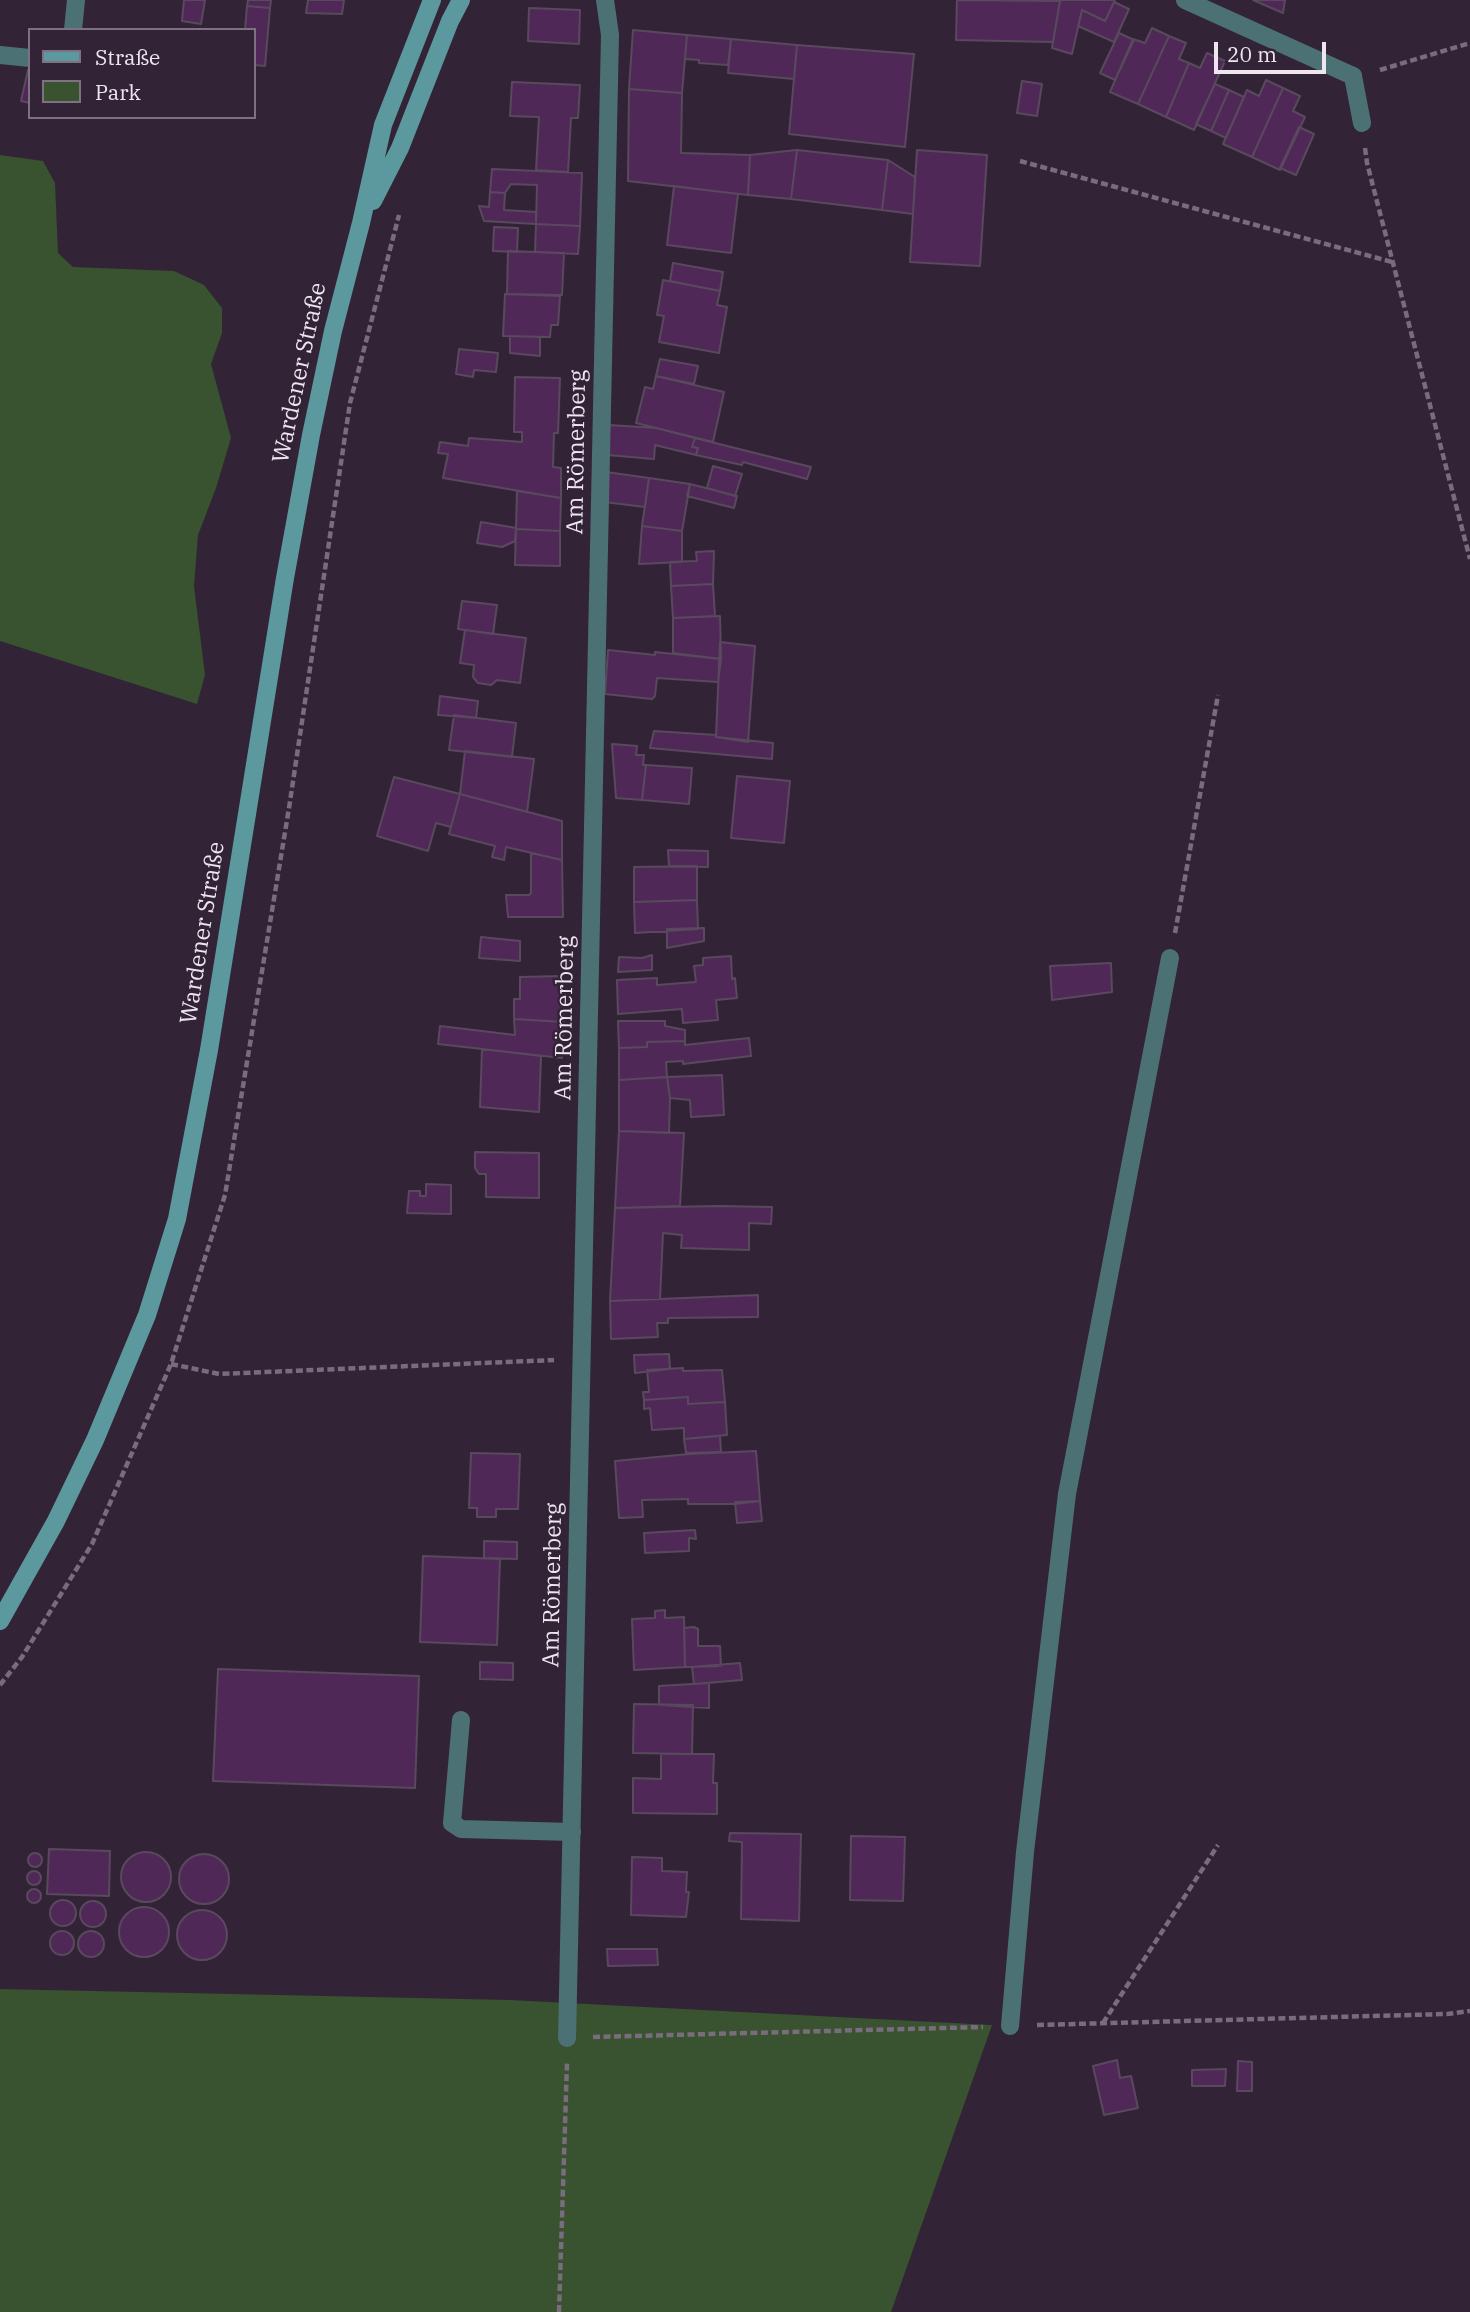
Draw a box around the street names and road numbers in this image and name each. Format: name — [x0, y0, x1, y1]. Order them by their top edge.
street label: Wardener Straße — [267, 280, 333, 466]
street label: Am Römerberg — [562, 369, 592, 535]
street label: Wardener Straße — [175, 840, 231, 1026]
street label: Am Römerberg — [550, 935, 580, 1101]
street label: Am Römerberg — [538, 1502, 568, 1668]

